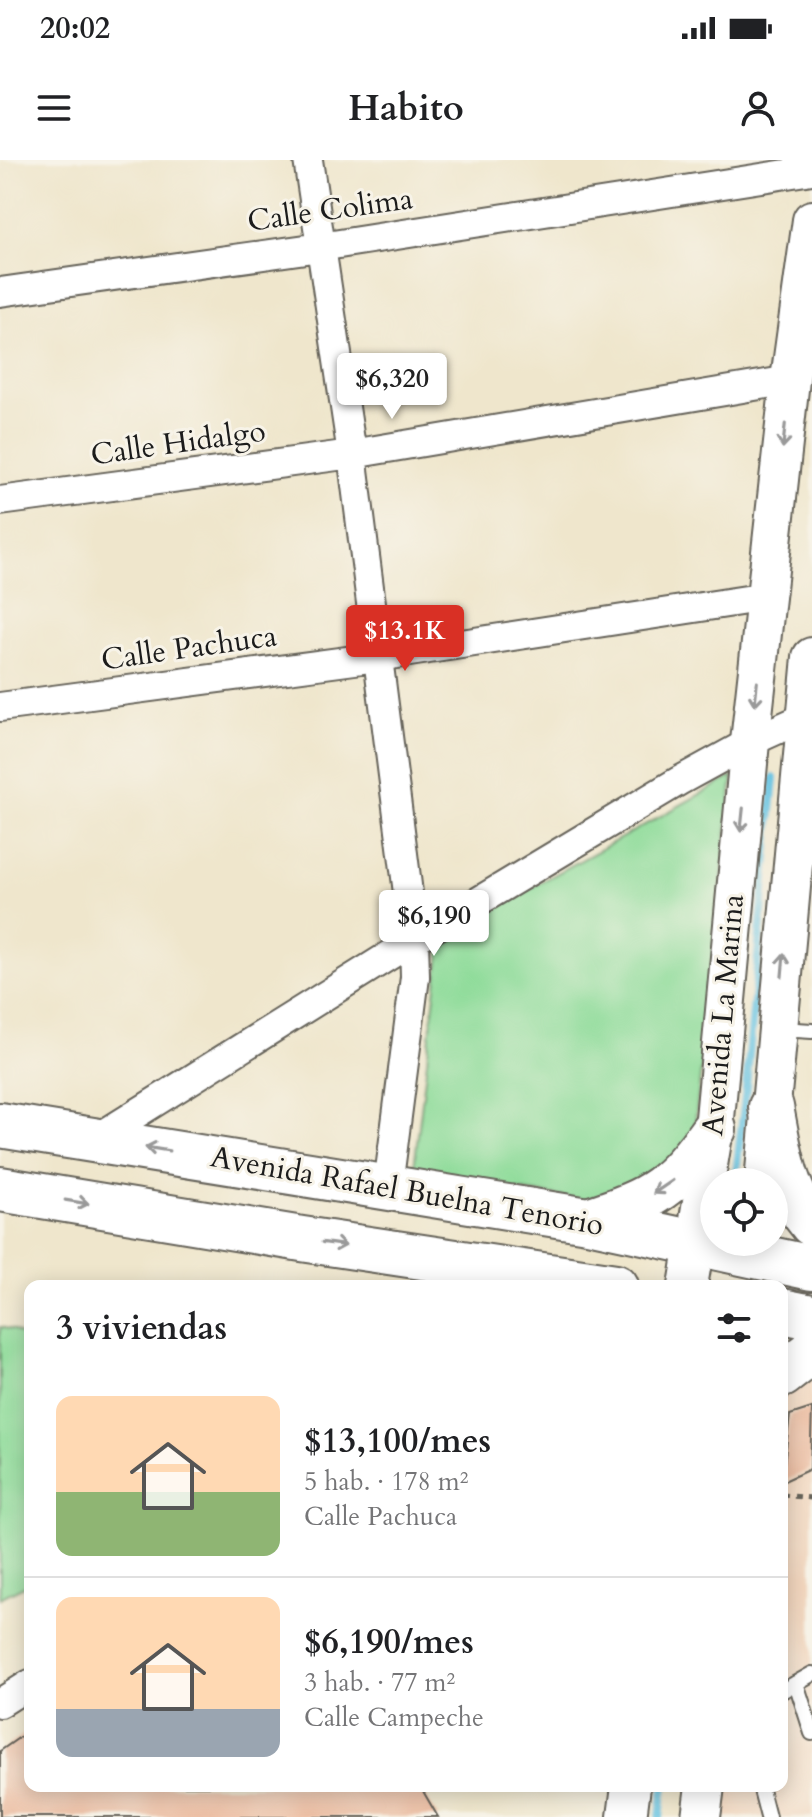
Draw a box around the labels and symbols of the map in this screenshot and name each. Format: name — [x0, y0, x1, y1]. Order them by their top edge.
street label: Calle Colima — [245, 178, 415, 242]
pin: $6,320 — [327, 353, 457, 421]
street label: Calle Hidalgo — [88, 410, 268, 476]
one-way arrow — [776, 422, 791, 449]
pin: $13.1K — [340, 605, 470, 673]
street label: Calle Pachuca — [99, 615, 279, 681]
one-way arrow — [748, 680, 763, 707]
one-way arrow — [735, 806, 750, 833]
pin: $6,190 — [369, 890, 499, 958]
street label: Avenida La Marina — [692, 892, 754, 1138]
one-way arrow — [776, 952, 791, 979]
street label: Avenida Rafael Buelna Tenorio — [207, 1136, 607, 1246]
one-way arrow — [145, 1141, 170, 1156]
one-way arrow — [652, 1179, 674, 1195]
one-way arrow — [64, 1196, 89, 1211]
one-way arrow — [320, 1237, 346, 1252]

